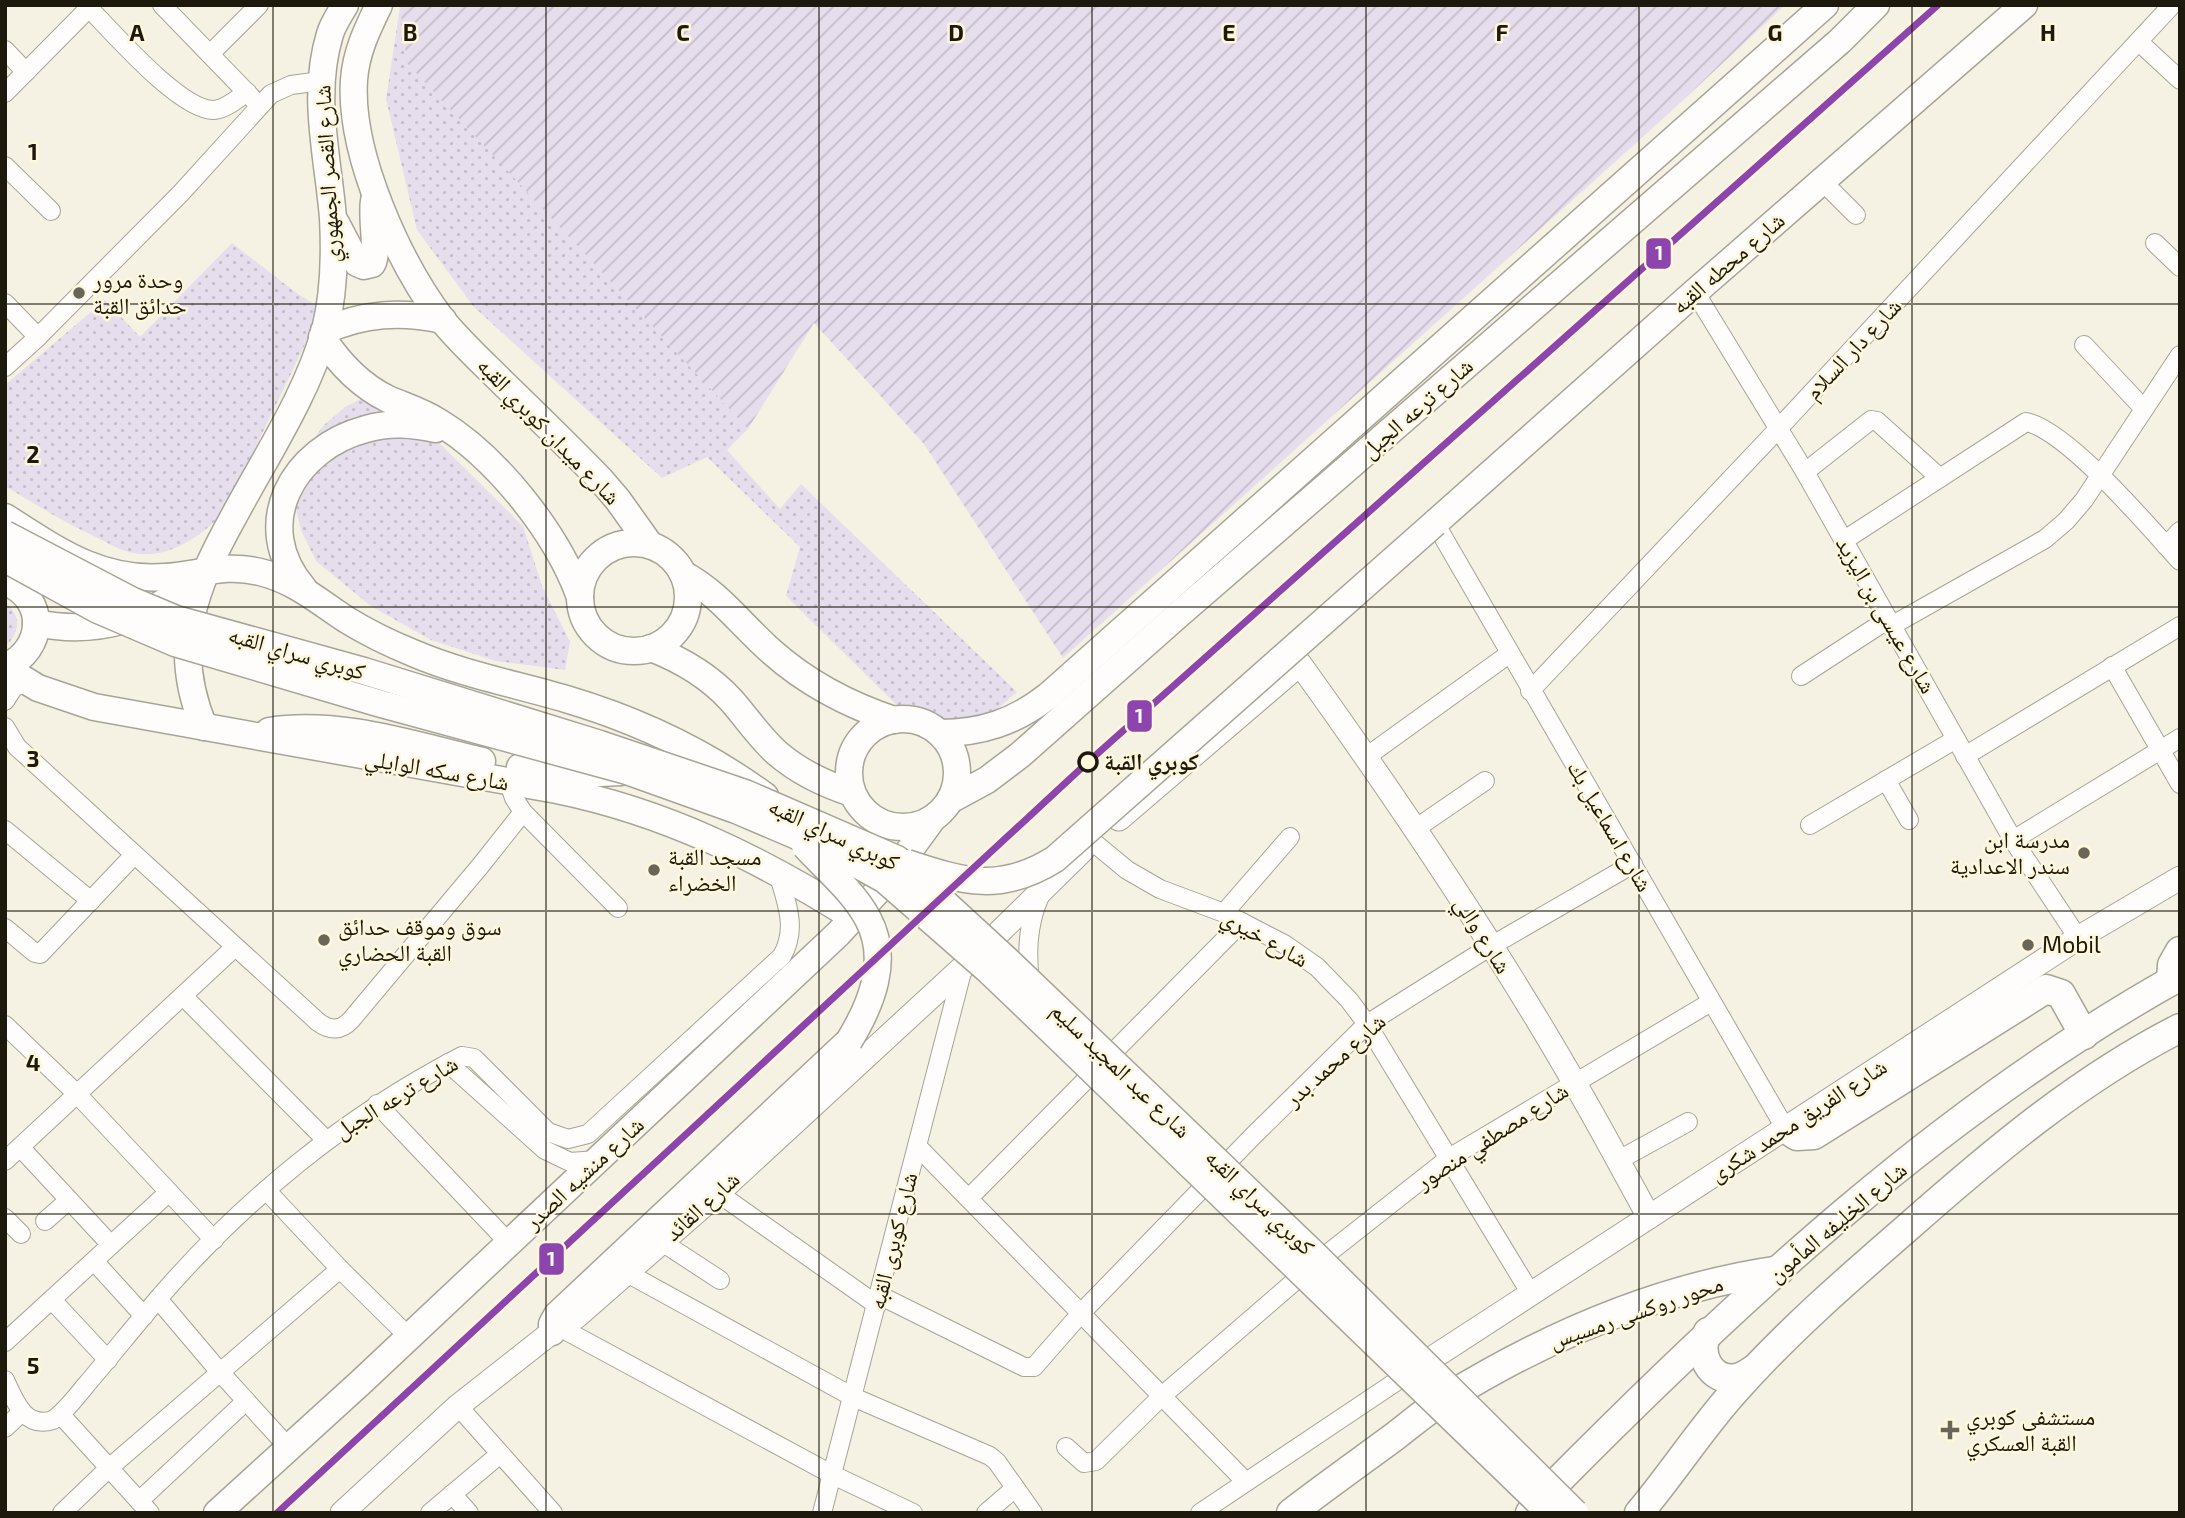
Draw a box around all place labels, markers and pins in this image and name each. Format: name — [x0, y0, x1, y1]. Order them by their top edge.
place label: وحدة مرور حدائق القبة — [92, 265, 187, 320]
marker: وحدة مرور حدائق القبة — [71, 285, 87, 301]
place label: كوبري القبة — [1104, 747, 1199, 781]
marker: كوبري القبة — [1078, 752, 1098, 772]
place label: مدرسة ابن سندر الاعدادية — [1950, 825, 2070, 879]
place label: مسجد القبة الخضراء — [668, 842, 761, 896]
marker: مدرسة ابن سندر الاعدادية — [2076, 845, 2092, 861]
marker: مسجد القبة الخضراء — [646, 862, 662, 878]
place label: سوق وموقف حدائق القبة الحضاري — [338, 912, 502, 972]
place label: Mobil — [2042, 930, 2101, 958]
marker: سوق وموقف حدائق القبة الحضاري — [316, 932, 332, 948]
marker: Mobil — [2020, 937, 2036, 953]
place label: مستشفى كوبري القبة العسكري — [1966, 1402, 2095, 1462]
marker: مستشفى كوبري القبة العسكري — [1940, 1420, 1960, 1440]

